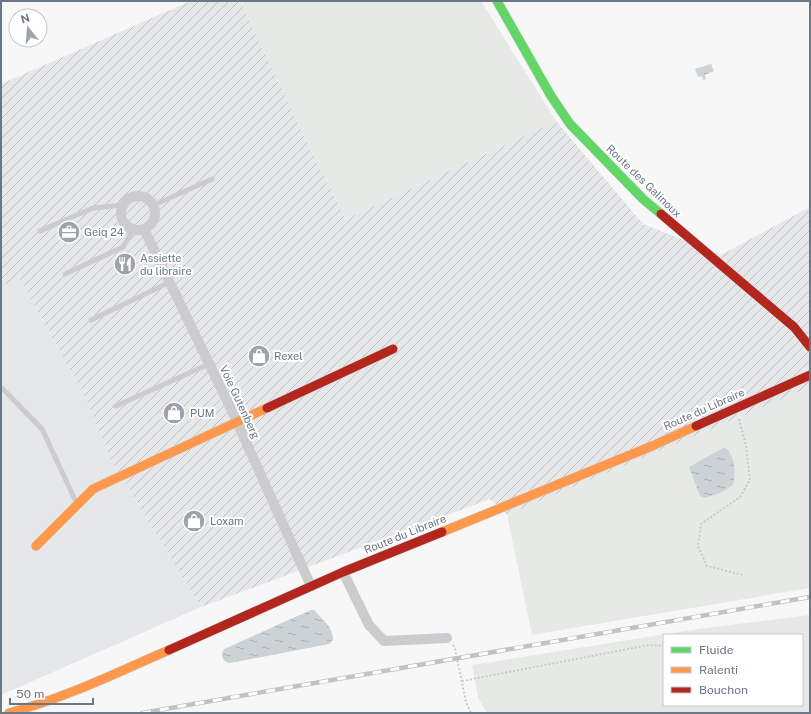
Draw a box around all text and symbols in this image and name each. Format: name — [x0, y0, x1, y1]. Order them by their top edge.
north arrow — [8, 8, 48, 48]
text: N — [19, 11, 31, 25]
street label: Route des Galinoux — [604, 142, 684, 220]
office icon: Geiq 24 — [56, 219, 82, 245]
place label: Geiq 24 — [84, 226, 124, 238]
restaurant icon: Assiette du libraire — [112, 251, 138, 277]
place label: Assiette du libraire — [140, 252, 192, 277]
shop icon: Rexel — [246, 343, 272, 369]
place label: Rexel — [274, 350, 303, 362]
street label: Voie Gutenberg — [218, 363, 262, 441]
street label: Route du Libraire — [662, 386, 746, 432]
shop icon: PUM — [161, 400, 187, 426]
place label: PUM — [190, 407, 214, 419]
shop icon: Loxam — [181, 508, 207, 534]
street label: Route du Libraire — [362, 512, 448, 556]
place label: Loxam — [210, 515, 244, 527]
legend — [663, 634, 803, 706]
text: Fluide — [699, 643, 734, 657]
text: Ralenti — [699, 663, 738, 677]
scale bar — [10, 680, 93, 706]
text: Bouchon — [699, 683, 748, 697]
text: 50 m — [16, 687, 44, 701]

